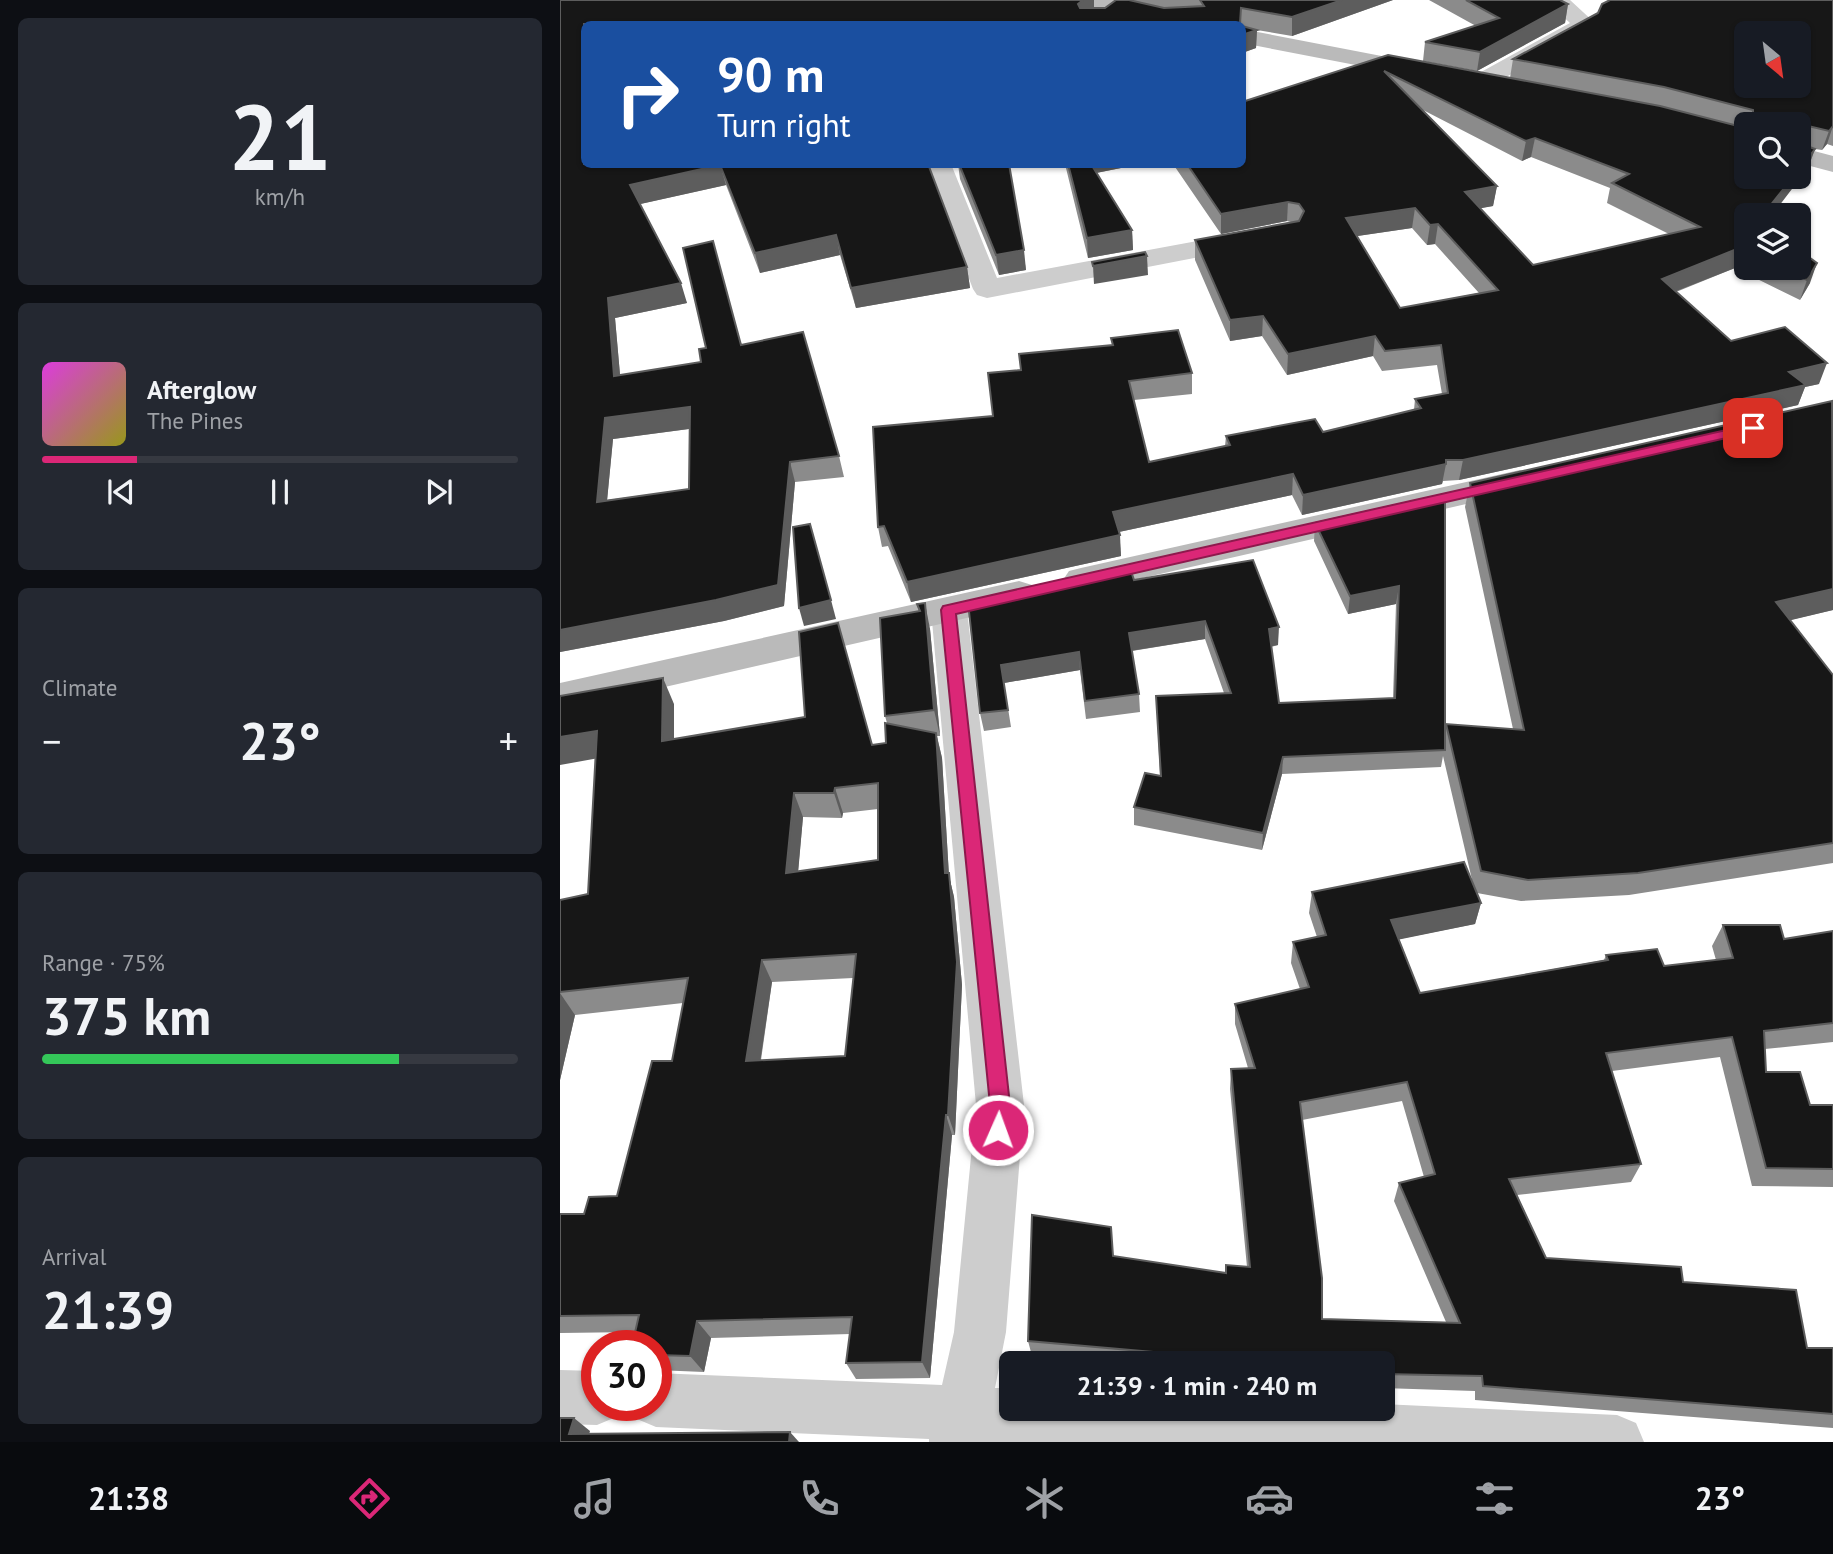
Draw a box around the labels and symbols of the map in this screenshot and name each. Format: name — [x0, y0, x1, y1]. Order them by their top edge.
north arrow — [1734, 21, 1811, 98]
pin — [1723, 398, 1783, 458]
position arrow — [961, 1093, 1035, 1167]
speed limit sign: 30 — [581, 1330, 672, 1421]

